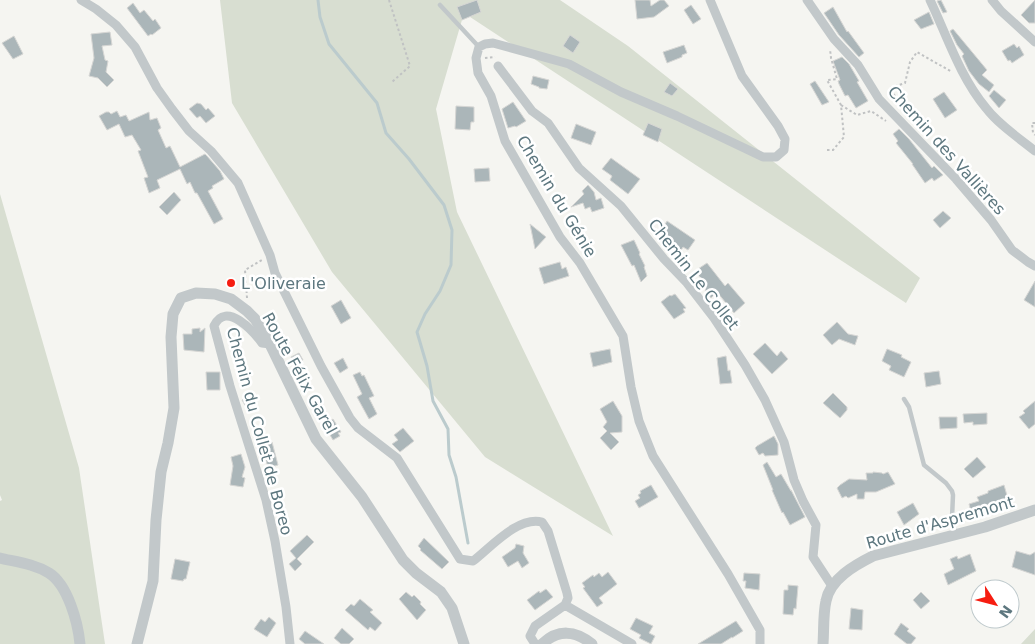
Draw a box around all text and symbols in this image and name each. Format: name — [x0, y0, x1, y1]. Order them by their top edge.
street label: Chemin des Vallières — [884, 82, 1010, 219]
street label: Chemin du Génie — [513, 132, 600, 260]
street label: Chemin Le Collet — [644, 215, 743, 334]
place label: L'Oliveraie — [241, 274, 326, 293]
marker: L'Oliveraie — [225, 277, 237, 289]
street label: Route Félix Garel — [258, 309, 341, 437]
street label: Chemin du Collet de Boreo — [223, 325, 296, 537]
street label: Route d'Aspremont — [864, 492, 1016, 553]
north arrow — [970, 579, 1020, 629]
text: N — [996, 602, 1015, 621]

